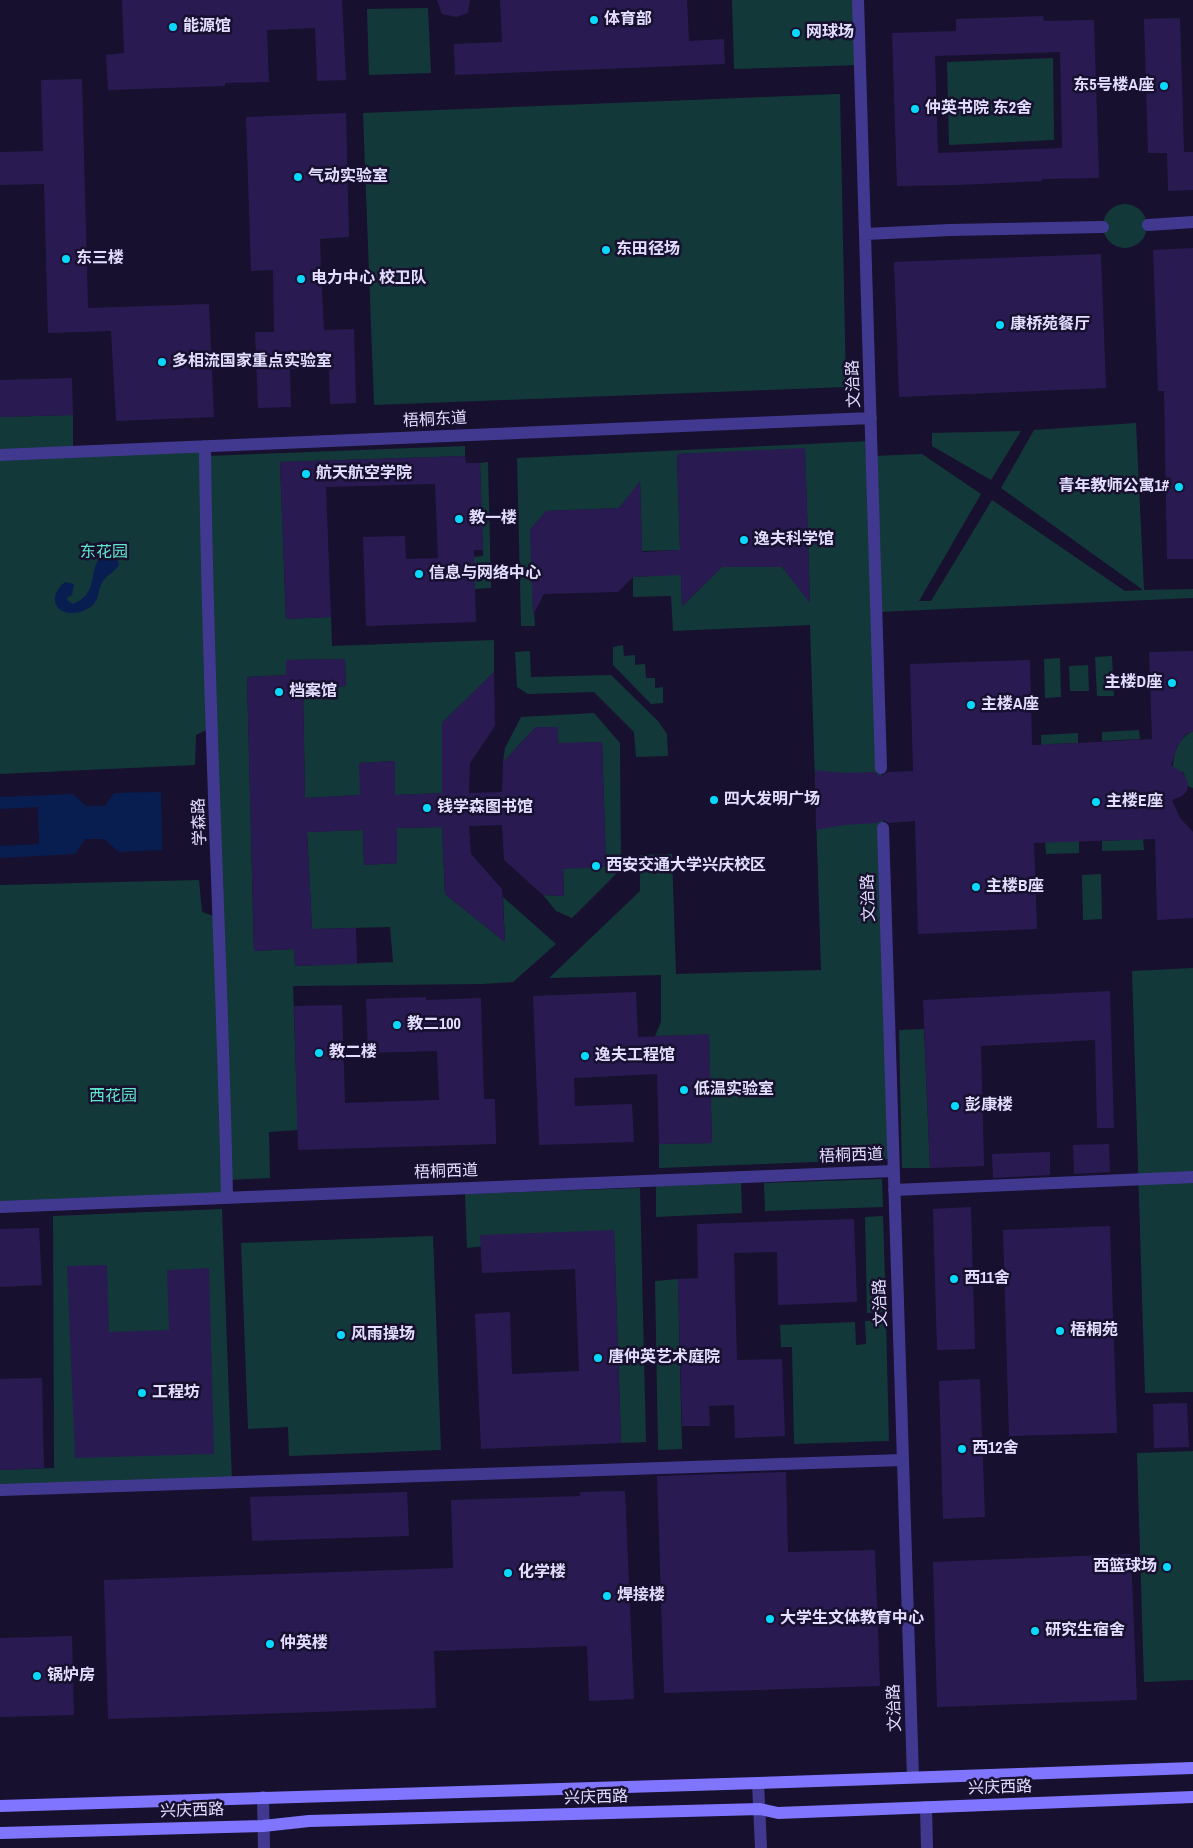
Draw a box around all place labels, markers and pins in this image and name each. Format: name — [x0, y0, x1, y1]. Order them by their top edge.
place label: 体育部 — [604, 10, 652, 30]
marker: 体育部 — [588, 14, 600, 26]
place label: 能源馆 — [183, 17, 231, 37]
marker: 能源馆 — [167, 21, 179, 33]
place label: 网球场 — [806, 23, 854, 43]
marker: 网球场 — [790, 27, 802, 39]
place label: 东5号楼A座 — [1073, 76, 1154, 96]
marker: 东5号楼A座 — [1158, 80, 1170, 92]
place label: 仲英书院 东2舍 — [925, 99, 1032, 119]
marker: 仲英书院 东2舍 — [909, 103, 921, 115]
place label: 气动实验室 — [308, 167, 388, 187]
marker: 气动实验室 — [292, 171, 304, 183]
place label: 东田径场 — [616, 240, 680, 260]
marker: 东田径场 — [600, 244, 612, 256]
place label: 东三楼 — [76, 249, 124, 269]
marker: 东三楼 — [60, 253, 72, 265]
place label: 电力中心 校卫队 — [311, 269, 427, 289]
marker: 电力中心 校卫队 — [295, 273, 307, 285]
place label: 康桥苑餐厅 — [1010, 315, 1090, 335]
marker: 康桥苑餐厅 — [994, 319, 1006, 331]
place label: 多相流国家重点实验室 — [172, 352, 332, 372]
marker: 多相流国家重点实验室 — [156, 356, 168, 368]
place label: 航天航空学院 — [316, 464, 412, 484]
marker: 航天航空学院 — [300, 468, 312, 480]
place label: 青年教师公寓1# — [1058, 477, 1169, 497]
marker: 青年教师公寓1# — [1173, 481, 1185, 493]
place label: 教一楼 — [469, 509, 517, 529]
marker: 教一楼 — [453, 513, 465, 525]
place label: 逸夫科学馆 — [754, 530, 834, 550]
marker: 逸夫科学馆 — [738, 534, 750, 546]
place label: 信息与网络中心 — [429, 564, 541, 584]
marker: 信息与网络中心 — [413, 568, 425, 580]
place label: 主楼D座 — [1105, 673, 1162, 693]
marker: 主楼D座 — [1166, 677, 1178, 689]
place label: 档案馆 — [289, 682, 337, 702]
marker: 档案馆 — [273, 686, 285, 698]
place label: 主楼A座 — [981, 695, 1038, 715]
marker: 主楼A座 — [965, 699, 977, 711]
place label: 四大发明广场 — [724, 790, 820, 810]
place label: 主楼E座 — [1106, 792, 1163, 812]
marker: 四大发明广场 — [708, 794, 720, 806]
marker: 主楼E座 — [1090, 796, 1102, 808]
place label: 钱学森图书馆 — [437, 798, 533, 818]
marker: 钱学森图书馆 — [421, 802, 433, 814]
place label: 西安交通大学兴庆校区 — [606, 856, 766, 876]
marker: 西安交通大学兴庆校区 — [590, 860, 602, 872]
place label: 主楼B座 — [986, 877, 1043, 897]
marker: 主楼B座 — [970, 881, 982, 893]
place label: 教二100 — [407, 1015, 461, 1035]
marker: 教二100 — [391, 1019, 403, 1031]
place label: 教二楼 — [329, 1043, 377, 1063]
place label: 逸夫工程馆 — [595, 1046, 675, 1066]
marker: 教二楼 — [313, 1047, 325, 1059]
marker: 逸夫工程馆 — [579, 1050, 591, 1062]
place label: 低温实验室 — [694, 1080, 774, 1100]
marker: 低温实验室 — [678, 1084, 690, 1096]
place label: 彭康楼 — [965, 1096, 1013, 1116]
marker: 彭康楼 — [949, 1100, 961, 1112]
place label: 西11舍 — [964, 1269, 1010, 1289]
marker: 西11舍 — [948, 1273, 960, 1285]
place label: 梧桐苑 — [1070, 1321, 1118, 1341]
place label: 风雨操场 — [351, 1325, 415, 1345]
marker: 梧桐苑 — [1054, 1325, 1066, 1337]
marker: 风雨操场 — [335, 1329, 347, 1341]
place label: 唐仲英艺术庭院 — [608, 1348, 720, 1368]
marker: 唐仲英艺术庭院 — [592, 1352, 604, 1364]
place label: 工程坊 — [152, 1383, 200, 1403]
marker: 工程坊 — [136, 1387, 148, 1399]
place label: 西12舍 — [972, 1439, 1019, 1459]
marker: 西12舍 — [956, 1443, 968, 1455]
place label: 西篮球场 — [1093, 1557, 1157, 1577]
marker: 西篮球场 — [1161, 1561, 1173, 1573]
place label: 化学楼 — [518, 1563, 566, 1583]
marker: 化学楼 — [502, 1567, 514, 1579]
place label: 焊接楼 — [617, 1586, 665, 1606]
marker: 焊接楼 — [601, 1590, 613, 1602]
place label: 大学生文体教育中心 — [780, 1609, 924, 1629]
marker: 大学生文体教育中心 — [764, 1613, 776, 1625]
place label: 研究生宿舍 — [1045, 1621, 1125, 1641]
marker: 研究生宿舍 — [1029, 1625, 1041, 1637]
place label: 仲英楼 — [280, 1634, 328, 1654]
marker: 仲英楼 — [264, 1638, 276, 1650]
place label: 锅炉房 — [47, 1666, 95, 1686]
marker: 锅炉房 — [31, 1670, 43, 1682]

